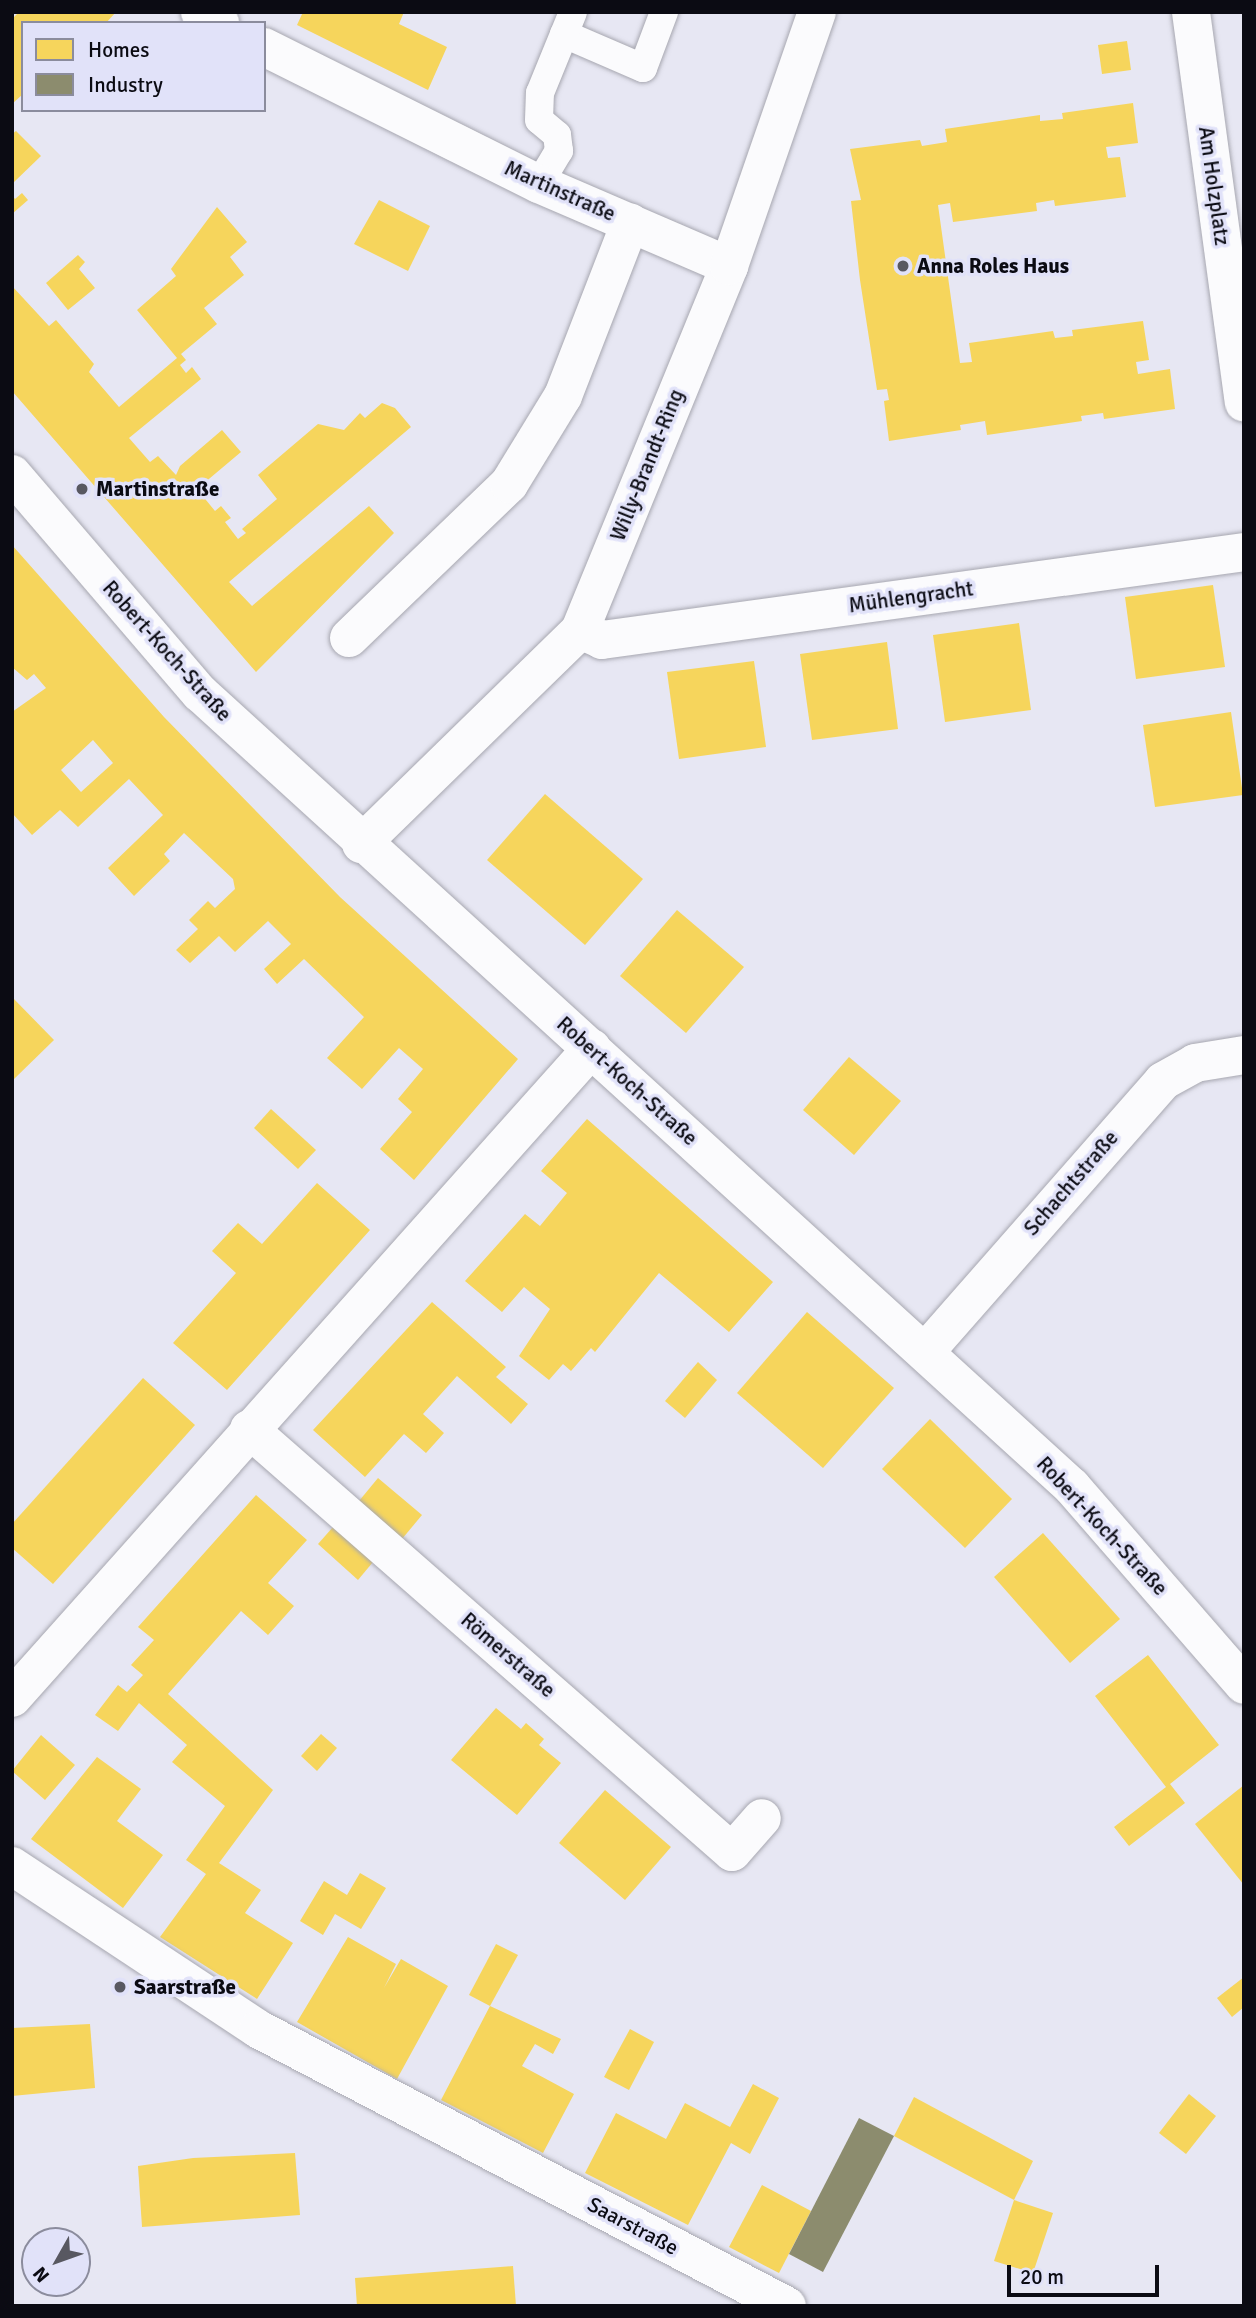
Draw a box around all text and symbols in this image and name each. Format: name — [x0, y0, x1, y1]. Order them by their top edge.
legend — [21, 21, 266, 112]
text: Homes — [88, 37, 150, 63]
text: Industry — [88, 72, 163, 98]
street label: Am Holzplatz — [1193, 125, 1235, 247]
street label: Martinstraße — [501, 155, 619, 227]
place label: Anna Roles Haus — [917, 253, 1069, 279]
marker: Anna Roles Haus — [895, 258, 911, 274]
street label: Willy-Brandt-Ring — [605, 385, 689, 545]
place label: Martinstraße — [96, 476, 219, 502]
marker: Martinstraße — [74, 481, 90, 497]
street label: Robert-Koch-Straße — [97, 576, 237, 726]
street label: Mühlengracht — [847, 576, 975, 618]
street label: Robert-Koch-Straße — [552, 1011, 702, 1151]
street label: Schachtstraße — [1019, 1125, 1123, 1241]
street label: Robert-Koch-Straße — [1031, 1451, 1173, 1601]
street label: Römerstraße — [456, 1607, 560, 1703]
place label: Saarstraße — [134, 1974, 236, 2000]
marker: Saarstraße — [112, 1979, 128, 1995]
street label: Saarstraße — [583, 2192, 683, 2260]
north arrow — [21, 2227, 91, 2297]
scale bar — [1011, 2252, 1163, 2296]
text: N — [28, 2261, 55, 2287]
text: 20 m — [1020, 2264, 1064, 2290]

